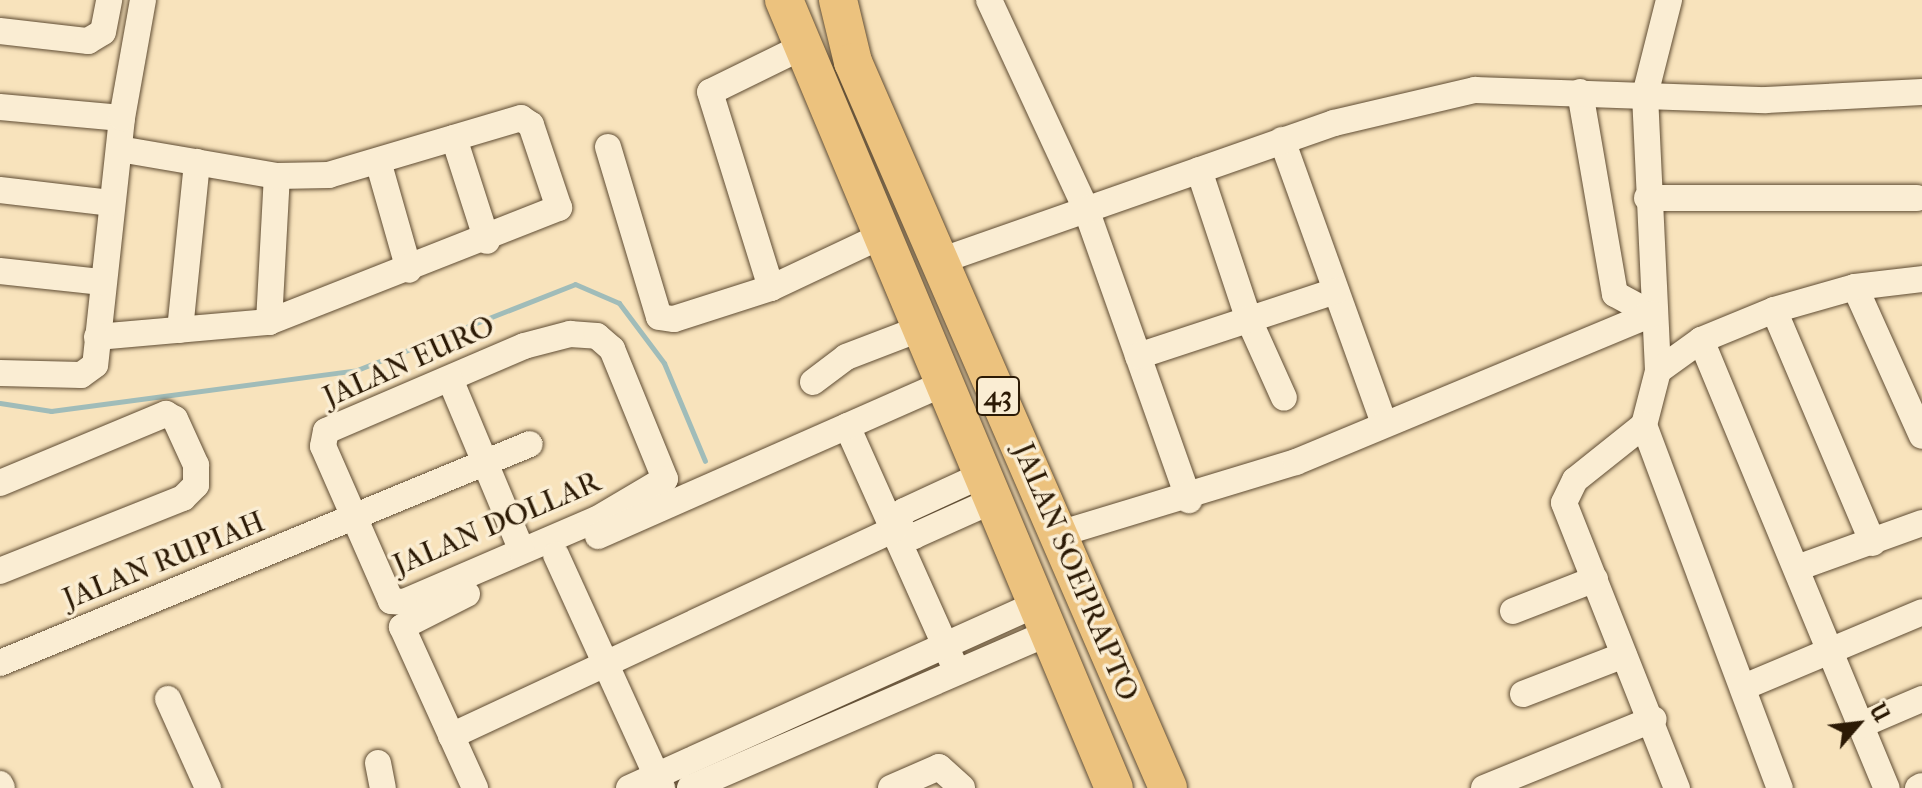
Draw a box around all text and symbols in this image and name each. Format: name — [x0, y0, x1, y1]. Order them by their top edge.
street label: JALAN EURO — [318, 308, 500, 416]
road number: 43 — [974, 372, 1022, 420]
street label: JALAN SOEPRAPTO — [1004, 438, 1146, 706]
street label: JALAN DOLLAR — [388, 464, 606, 584]
street label: JALAN RUPIAH — [58, 504, 270, 618]
north arrow — [1818, 684, 1898, 764]
text: U — [1864, 699, 1895, 726]

